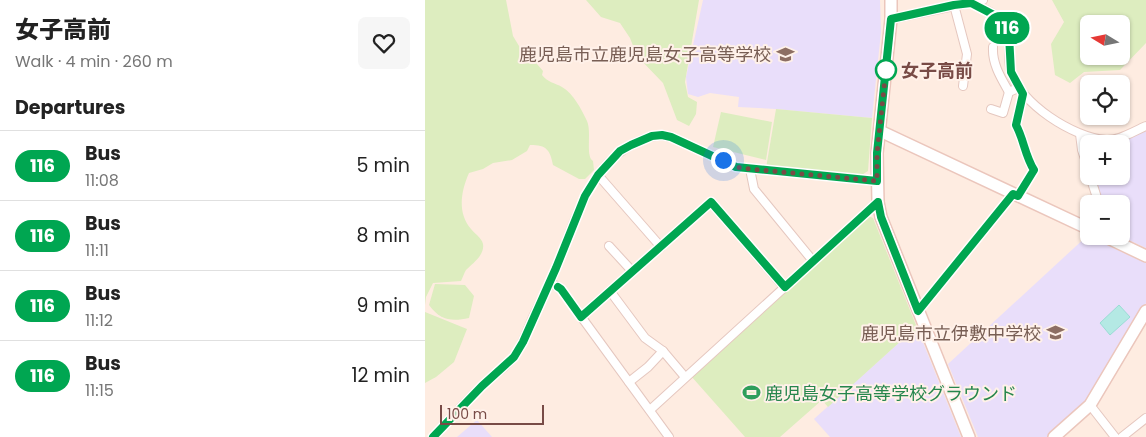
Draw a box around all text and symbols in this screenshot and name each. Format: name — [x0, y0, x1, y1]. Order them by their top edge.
line badge: 116 — [978, 12, 1036, 44]
text: 女子高前 — [15, 13, 111, 46]
text: 116 — [994, 15, 1020, 40]
north arrow — [1080, 15, 1130, 65]
map controls — [1080, 15, 1130, 245]
button: heart — [358, 17, 410, 69]
place label: 鹿児島市立鹿児島女子高等学校 — [519, 42, 771, 67]
school or university icon: 鹿児島市立鹿児島女子高等学校 — [775, 44, 795, 64]
text: Walk · 4 min · 260 m — [15, 50, 173, 73]
place label: 女子高前 — [901, 58, 973, 83]
marker: 女子高前 — [875, 59, 897, 81]
button: locate — [1080, 75, 1130, 125]
text: Departures — [15, 94, 125, 121]
button: + — [1080, 135, 1130, 185]
text: Bus — [85, 140, 121, 167]
your location — [711, 148, 736, 173]
text: 5 min — [357, 152, 410, 179]
text: 116 — [30, 153, 55, 178]
text: 11:08 — [85, 169, 119, 192]
button: − — [1080, 195, 1130, 245]
text: Bus — [85, 210, 121, 237]
text: 8 min — [357, 222, 410, 249]
text: 116 — [30, 223, 55, 248]
text: 11:11 — [85, 239, 109, 262]
text: Bus — [85, 280, 121, 307]
text: 9 min — [357, 292, 410, 319]
text: 116 — [30, 293, 55, 318]
text: 11:12 — [85, 309, 113, 332]
place label: 鹿児島市立伊敷中学校 — [861, 321, 1041, 346]
school or university icon: 鹿児島市立伊敷中学校 — [1045, 323, 1065, 343]
text: Bus — [85, 350, 121, 377]
text: 12 min — [352, 362, 410, 389]
text: 116 — [30, 363, 55, 388]
text: 11:15 — [85, 379, 114, 402]
place label: 鹿児島女子高等学校グラウンド — [765, 381, 1017, 406]
sports icon: 鹿児島女子高等学校グラウンド — [741, 383, 761, 403]
scale bar — [440, 402, 544, 425]
text: 100 m — [447, 404, 487, 424]

